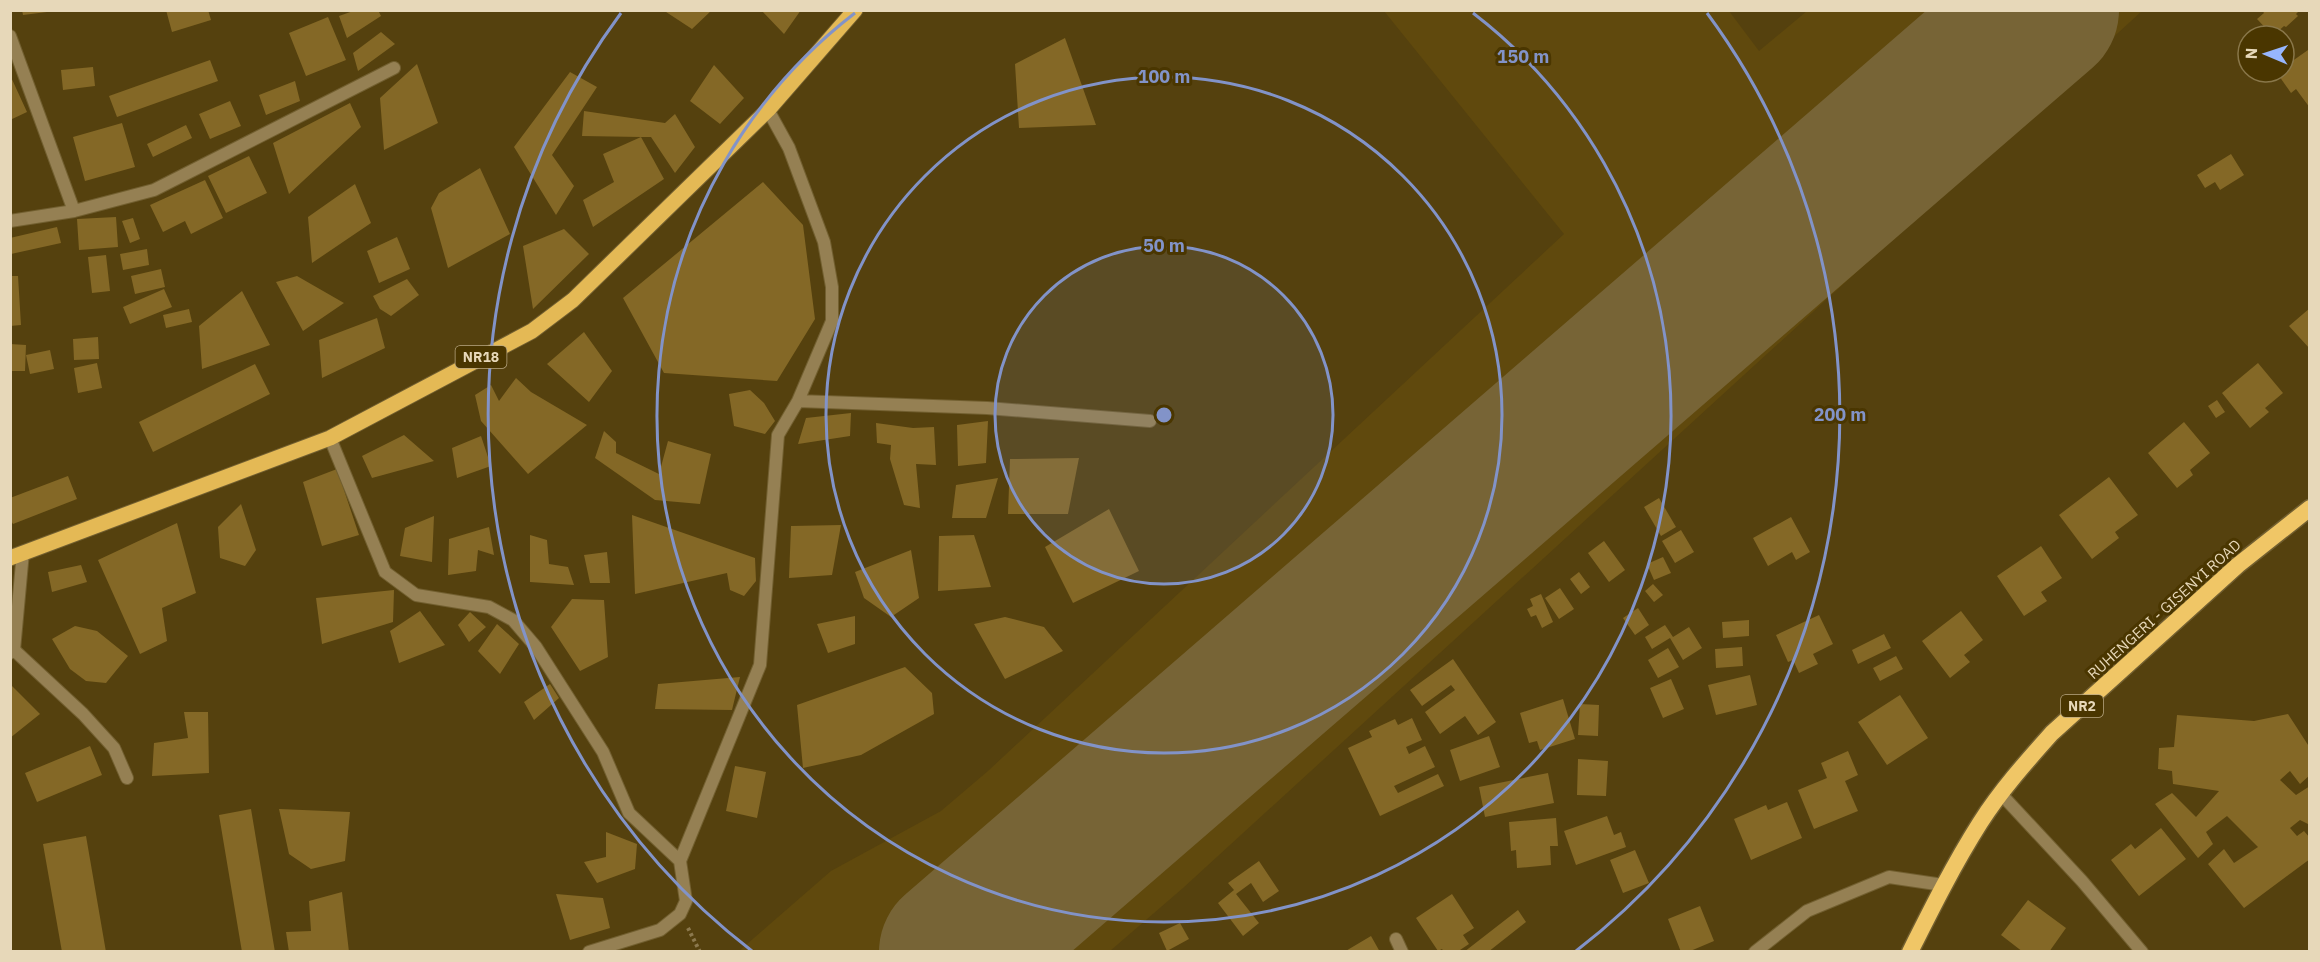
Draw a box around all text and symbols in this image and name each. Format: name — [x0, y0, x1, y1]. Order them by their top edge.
north arrow — [2236, 24, 2296, 84]
text: 150 m — [1497, 45, 1549, 68]
text: N — [2241, 47, 2261, 60]
text: 100 m — [1138, 65, 1190, 88]
text: 50 m — [1143, 234, 1185, 257]
road number: NR18 — [456, 346, 506, 368]
text: 200 m — [1814, 403, 1866, 426]
centre of rings — [1154, 405, 1174, 425]
street label: RUHENGERI - GISENYI ROAD — [2083, 535, 2245, 683]
road number: NR2 — [2061, 695, 2103, 717]

